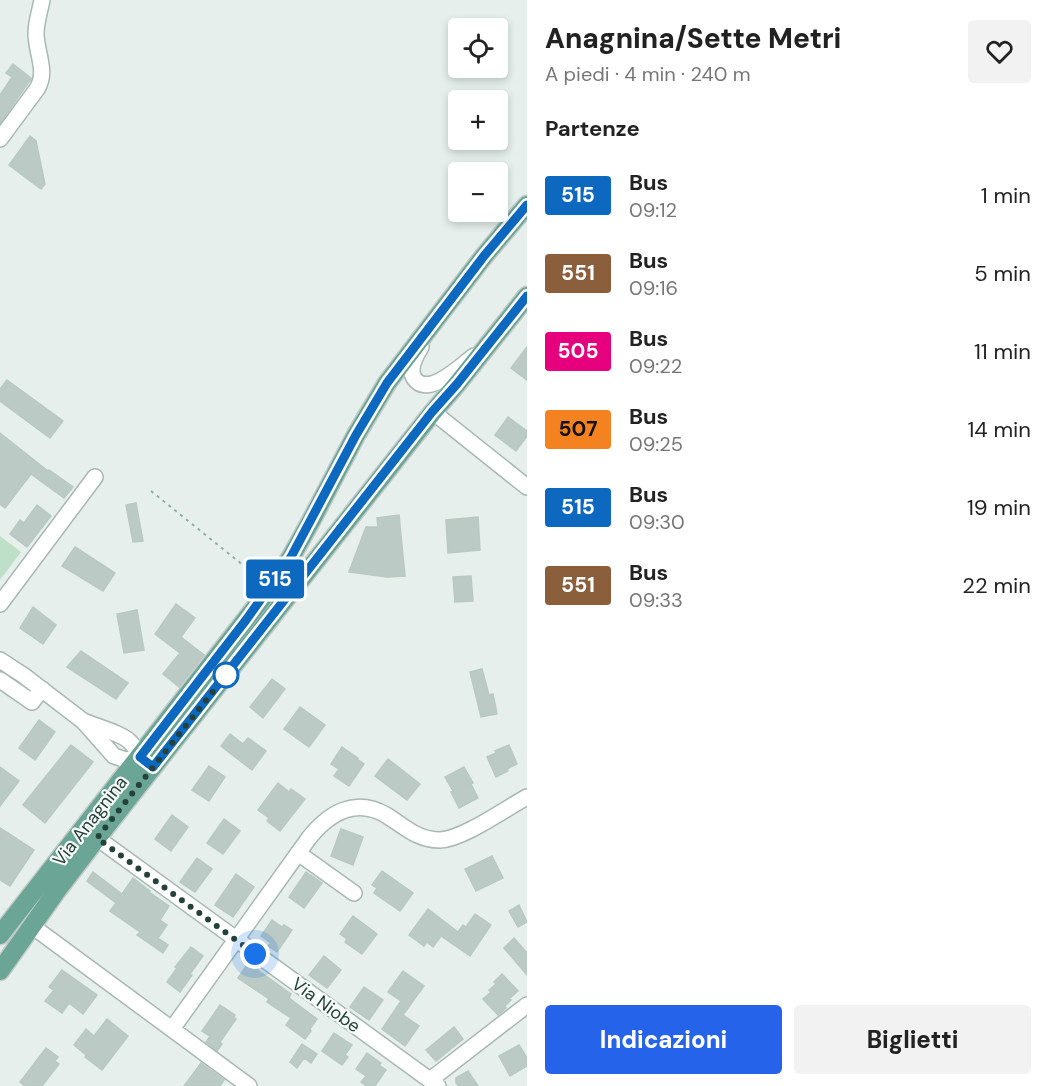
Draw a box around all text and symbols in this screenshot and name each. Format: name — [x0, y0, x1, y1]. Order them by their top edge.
map controls — [448, 18, 508, 222]
button: locate — [448, 18, 508, 78]
text: Anagnina/Sette Metri — [545, 20, 841, 57]
button: heart — [968, 20, 1031, 83]
text: A piedi · 4 min · 240 m — [545, 61, 751, 87]
button: + — [448, 90, 508, 150]
text: Partenze — [545, 114, 640, 143]
button: − — [448, 162, 508, 222]
text: Bus — [629, 168, 668, 197]
text: 515 — [561, 181, 595, 209]
text: 1 min — [981, 181, 1031, 210]
text: 09:12 — [629, 197, 677, 223]
text: Bus — [629, 246, 668, 275]
text: 551 — [561, 259, 595, 287]
text: 5 min — [974, 259, 1031, 288]
text: 09:16 — [629, 275, 678, 301]
text: Bus — [629, 324, 668, 353]
text: 505 — [558, 337, 598, 365]
text: 11 min — [974, 337, 1031, 366]
text: 09:22 — [629, 353, 682, 379]
text: Bus — [629, 402, 668, 431]
text: 507 — [558, 415, 598, 443]
text: 14 min — [967, 415, 1031, 444]
text: 09:25 — [629, 431, 683, 457]
text: Bus — [629, 480, 668, 509]
text: 515 — [561, 493, 595, 521]
text: 19 min — [967, 493, 1031, 522]
text: 09:30 — [629, 509, 685, 535]
text: Bus — [629, 558, 668, 587]
line badge: 515 — [240, 560, 310, 598]
text: 515 — [258, 565, 292, 593]
text: 551 — [561, 571, 595, 599]
text: 22 min — [962, 571, 1031, 600]
text: 09:33 — [629, 587, 683, 613]
unlabelled marker — [213, 662, 239, 688]
street label: Via Anagnina — [47, 771, 133, 871]
your location — [240, 939, 270, 969]
street label: Via Niobe — [287, 972, 365, 1038]
button: Indicazioni — [545, 1005, 782, 1074]
button: Biglietti — [794, 1005, 1031, 1074]

